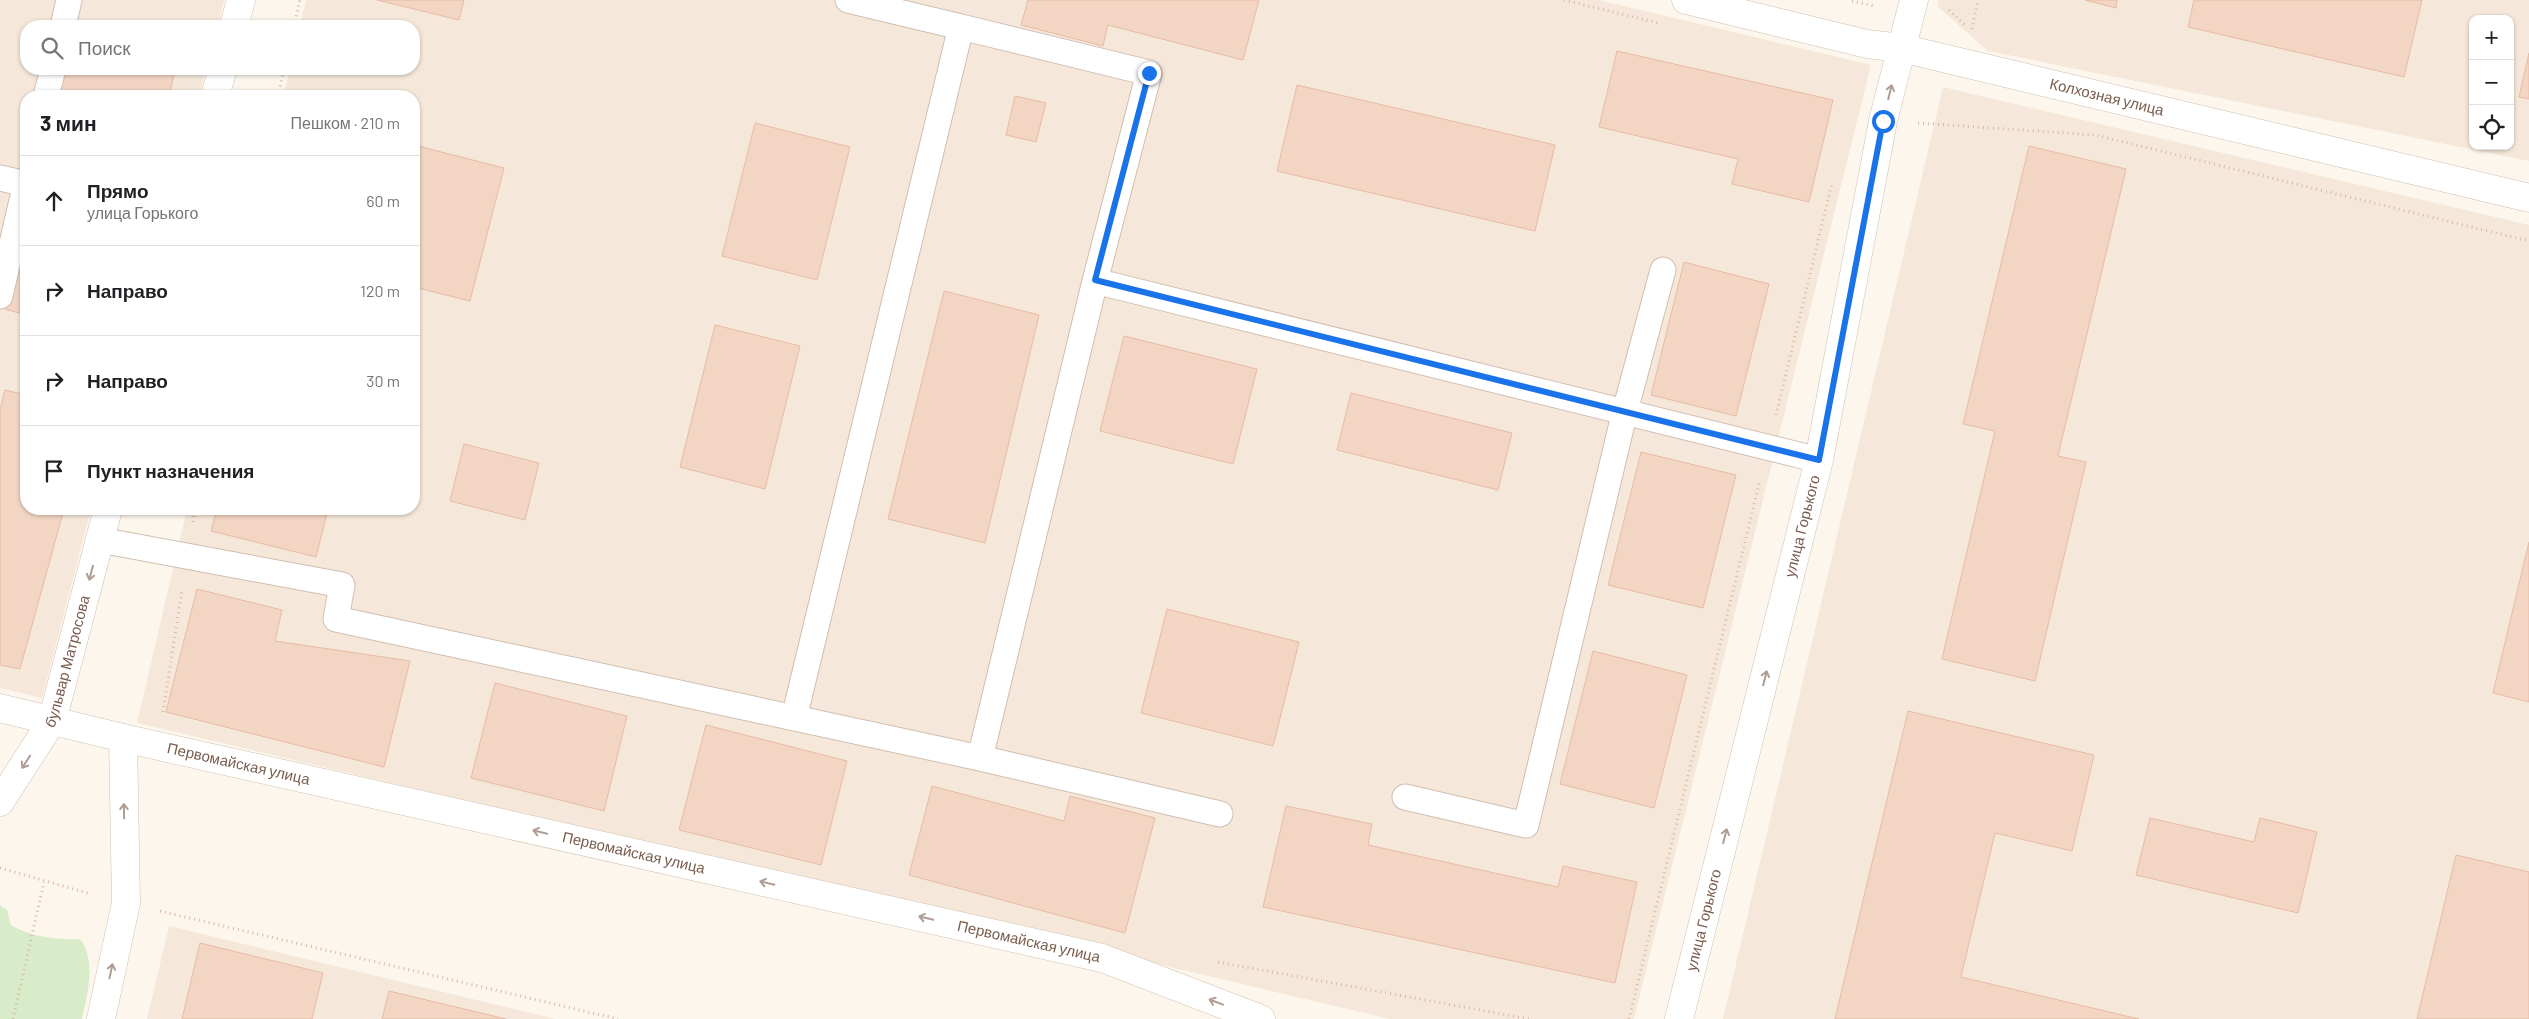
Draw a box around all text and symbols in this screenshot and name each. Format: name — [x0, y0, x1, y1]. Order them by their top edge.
map controls — [2469, 15, 2514, 150]
button: + — [2469, 15, 2514, 60]
search box — [20, 20, 420, 75]
icon: search — [38, 34, 66, 62]
text: Поиск — [78, 36, 131, 59]
button: − — [2469, 60, 2514, 105]
route end — [1138, 62, 1161, 85]
street label: Колхозная улица — [2048, 74, 2167, 119]
one-way arrow — [1886, 84, 1895, 100]
button: locate — [2469, 105, 2514, 150]
text: 3 мин — [40, 110, 97, 135]
route start — [1872, 110, 1895, 133]
text: Пешком · 210 m — [291, 113, 400, 132]
text: Прямо — [87, 179, 149, 202]
icon: ahead — [40, 187, 68, 215]
text: 60 m — [366, 191, 400, 210]
text: улица Горького — [87, 203, 198, 222]
icon: right — [40, 277, 68, 305]
text: Направо — [87, 279, 168, 302]
text: 120 m — [360, 281, 400, 300]
icon: right — [40, 367, 68, 395]
text: Направо — [87, 369, 168, 392]
text: 30 m — [366, 371, 400, 390]
icon: arrive — [40, 457, 68, 485]
text: Пункт назначения — [87, 459, 254, 482]
street label: улица Горького — [1780, 473, 1823, 579]
one-way arrow — [86, 564, 95, 580]
street label: бульвар Матросова — [40, 592, 93, 731]
one-way arrow — [1760, 671, 1770, 687]
street label: Первомайская улица — [166, 738, 312, 788]
one-way arrow — [21, 754, 31, 768]
one-way arrow — [120, 803, 129, 819]
one-way arrow — [533, 827, 549, 836]
street label: Первомайская улица — [561, 827, 708, 877]
one-way arrow — [1721, 828, 1730, 844]
street label: улица Горького — [1681, 867, 1724, 973]
one-way arrow — [760, 878, 776, 887]
one-way arrow — [918, 913, 934, 922]
street label: Первомайская улица — [956, 916, 1103, 965]
one-way arrow — [107, 964, 116, 980]
one-way arrow — [1208, 996, 1223, 1005]

